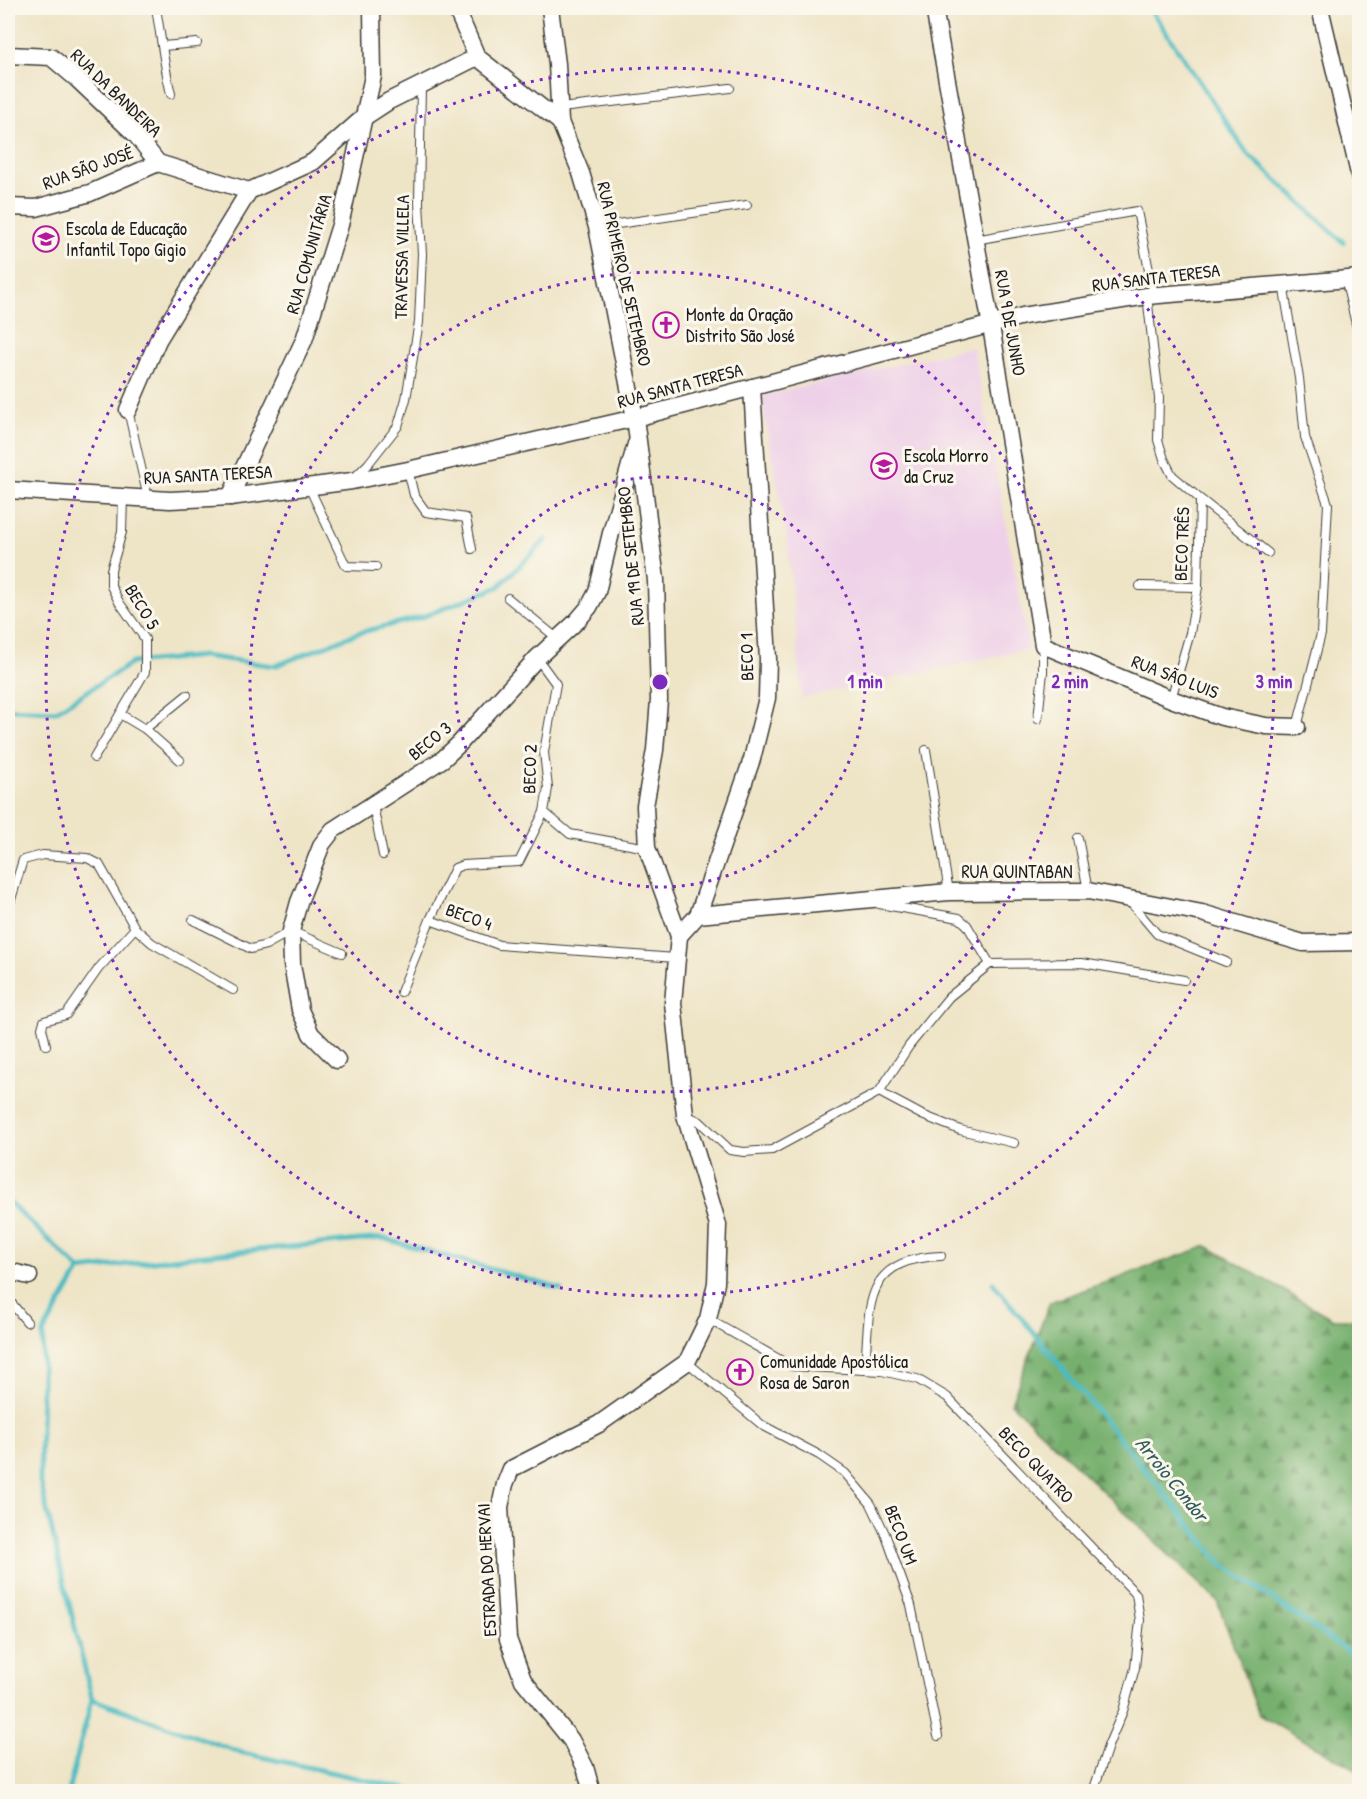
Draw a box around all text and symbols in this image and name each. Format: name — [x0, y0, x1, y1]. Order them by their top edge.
street label: RUA DA BANDEIRA — [65, 43, 167, 143]
street label: RUA SÃO JOSÉ — [39, 140, 137, 196]
street label: RUA PRIMEIRO DE SETEMBRO — [591, 179, 658, 369]
street label: RUA COMUNITÁRIA — [279, 191, 338, 317]
street label: TRAVESSA VILLELA — [388, 195, 415, 319]
place label: Escola de Educação Infantil Topo Gigio — [66, 216, 187, 262]
school or university icon: Escola de Educação Infantil Topo Gigio — [31, 224, 61, 254]
street label: RUA SANTA TERESA — [1091, 257, 1221, 298]
street label: RUA 9 DE JUNHO — [989, 268, 1032, 378]
place label: Monte da Oração Distrito São José — [686, 302, 795, 348]
church icon: Monte da Oração Distrito São José — [651, 310, 681, 340]
street label: RUA SANTA TERESA — [615, 357, 745, 414]
place label: Escola Morro da Cruz — [904, 443, 988, 489]
school or university icon: Escola Morro da Cruz — [869, 451, 899, 481]
street label: RUA SANTA TERESA — [143, 459, 273, 490]
street label: RUA 19 DE SETEMBRO — [611, 485, 650, 627]
street label: BECO TRÊS — [1168, 507, 1195, 581]
street label: BECO 5 — [119, 579, 166, 634]
street label: BECO 1 — [734, 633, 759, 681]
street label: RUA SÃO LUIS — [1128, 649, 1222, 705]
text: 1 min — [847, 669, 883, 694]
text: 2 min — [1052, 669, 1088, 694]
text: 3 min — [1256, 669, 1292, 694]
centre of rings — [650, 672, 670, 692]
street label: BECO 3 — [403, 715, 457, 766]
street label: BECO 2 — [516, 743, 543, 794]
street label: RUA QUINTABAN — [961, 859, 1073, 884]
street label: BECO 4 — [442, 897, 496, 937]
place label: Comunidade Apostólica Rosa de Saron — [760, 1349, 908, 1395]
church icon: Comunidade Apostólica Rosa de Saron — [725, 1357, 755, 1387]
street label: BECO QUATRO — [993, 1421, 1079, 1509]
water label: Arroio Condor — [1130, 1431, 1216, 1529]
street label: BECO UM — [879, 1502, 924, 1568]
street label: ESTRADA DO HERVAI — [471, 1503, 502, 1637]

